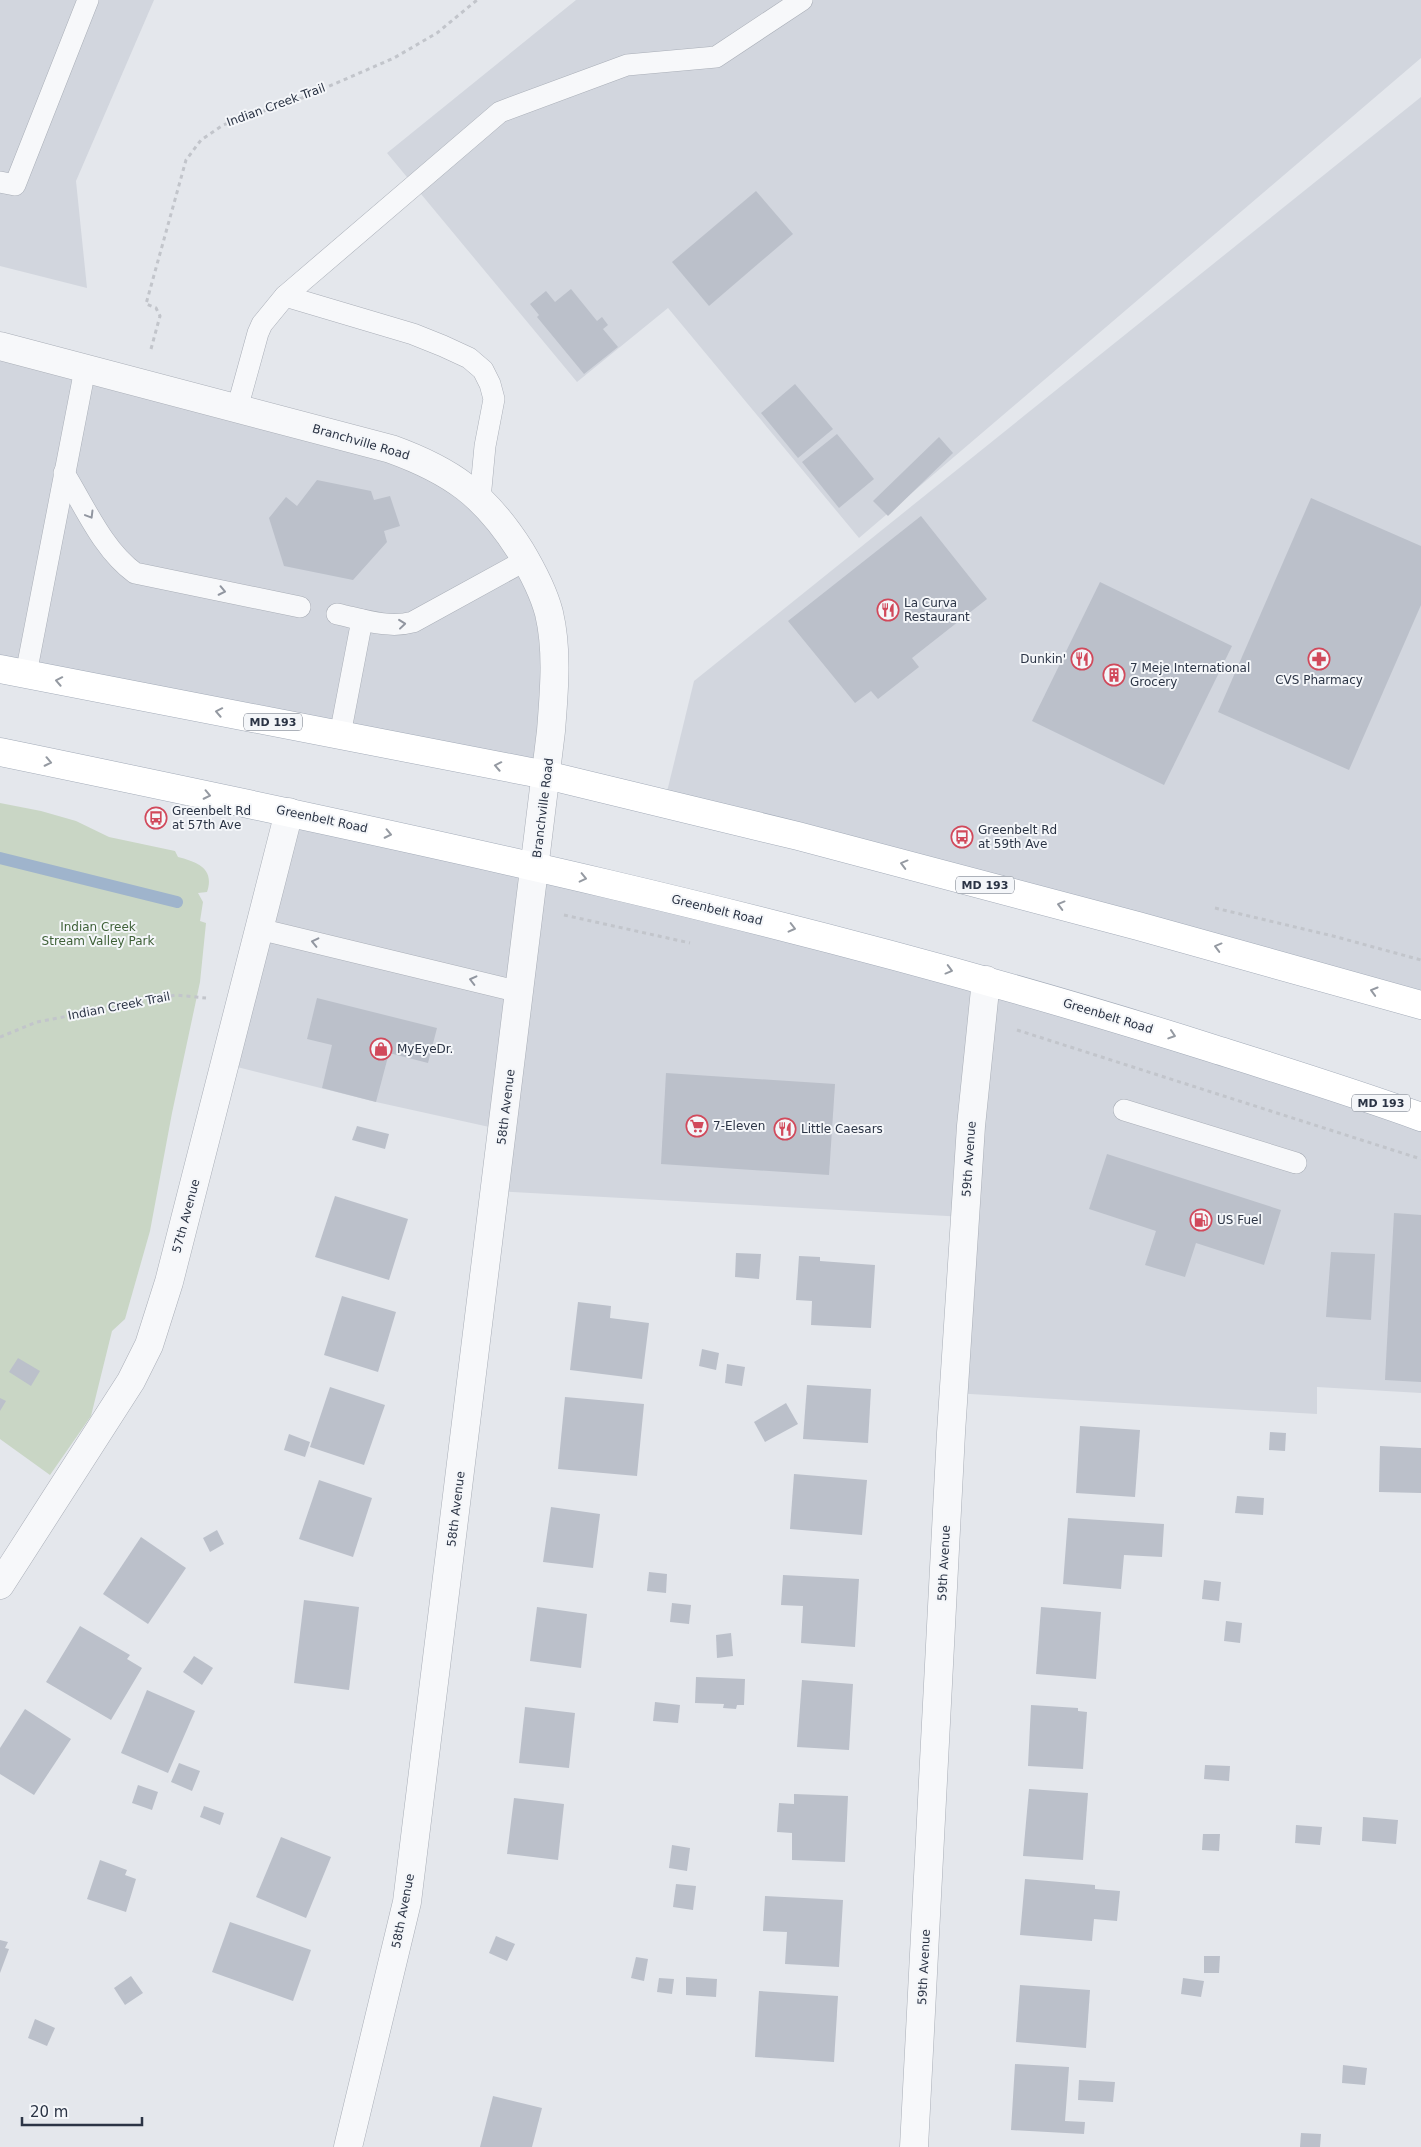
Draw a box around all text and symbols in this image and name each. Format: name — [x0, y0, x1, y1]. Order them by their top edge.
street label: Indian Creek Trail — [225, 81, 327, 129]
street label: Branchville Road — [311, 421, 411, 463]
one-way arrow — [83, 510, 93, 519]
one-way arrow — [217, 585, 226, 595]
place label: La Curva Restaurant — [904, 596, 970, 624]
restaurant icon: La Curva Restaurant — [876, 598, 900, 622]
one-way arrow — [398, 619, 406, 630]
restaurant icon: Dunkin' — [1070, 647, 1094, 671]
pharmacy icon: CVS Pharmacy — [1307, 647, 1331, 671]
place label: Dunkin' — [1020, 652, 1066, 666]
place label: 7 Meje International Grocery — [1130, 661, 1250, 689]
building icon: 7 Meje International Grocery — [1102, 663, 1126, 687]
place label: CVS Pharmacy — [1275, 673, 1363, 687]
one-way arrow — [55, 676, 64, 686]
one-way arrow — [214, 707, 223, 717]
road number: MD 193 — [244, 714, 302, 730]
one-way arrow — [43, 756, 52, 767]
street label: Branchville Road — [530, 757, 556, 859]
one-way arrow — [494, 761, 503, 772]
one-way arrow — [202, 789, 211, 800]
street label: Greenbelt Road — [275, 802, 369, 836]
place label: Greenbelt Rd at 57th Ave — [172, 804, 251, 832]
bus stop icon: Greenbelt Rd at 57th Ave — [144, 806, 168, 830]
place label: Greenbelt Rd at 59th Ave — [978, 823, 1057, 851]
bus stop icon: Greenbelt Rd at 59th Ave — [950, 825, 974, 849]
one-way arrow — [383, 828, 392, 838]
one-way arrow — [899, 859, 908, 870]
one-way arrow — [579, 872, 588, 883]
road number: MD 193 — [956, 876, 1014, 894]
street label: Greenbelt Road — [670, 892, 764, 928]
one-way arrow — [1057, 901, 1065, 911]
park label: Indian Creek Stream Valley Park — [42, 920, 154, 948]
one-way arrow — [788, 922, 797, 933]
one-way arrow — [311, 937, 320, 948]
one-way arrow — [1214, 943, 1222, 953]
one-way arrow — [945, 964, 953, 974]
one-way arrow — [469, 975, 478, 986]
one-way arrow — [1371, 986, 1379, 996]
street label: Indian Creek Trail — [67, 989, 171, 1023]
street label: Greenbelt Road — [1061, 996, 1155, 1036]
one-way arrow — [1168, 1030, 1176, 1040]
shop icon: MyEyeDr. — [369, 1037, 393, 1061]
place label: MyEyeDr. — [397, 1042, 453, 1056]
street label: 58th Avenue — [494, 1068, 518, 1146]
road number: MD 193 — [1352, 1094, 1410, 1112]
supermarket icon: 7-Eleven — [685, 1114, 709, 1138]
restaurant icon: Little Caesars — [773, 1117, 797, 1141]
place label: 7-Eleven — [713, 1119, 765, 1133]
street label: 59th Avenue — [959, 1121, 979, 1197]
place label: Little Caesars — [801, 1122, 883, 1136]
street label: 57th Avenue — [169, 1177, 203, 1255]
fuel station icon: US Fuel — [1189, 1208, 1213, 1232]
place label: US Fuel — [1217, 1213, 1262, 1227]
street label: 58th Avenue — [444, 1470, 468, 1548]
street label: 59th Avenue — [935, 1525, 953, 1601]
street label: 58th Avenue — [389, 1872, 417, 1950]
street label: 59th Avenue — [915, 1929, 933, 2005]
scale bar — [22, 2094, 142, 2126]
text: 20 m — [30, 2103, 68, 2121]

